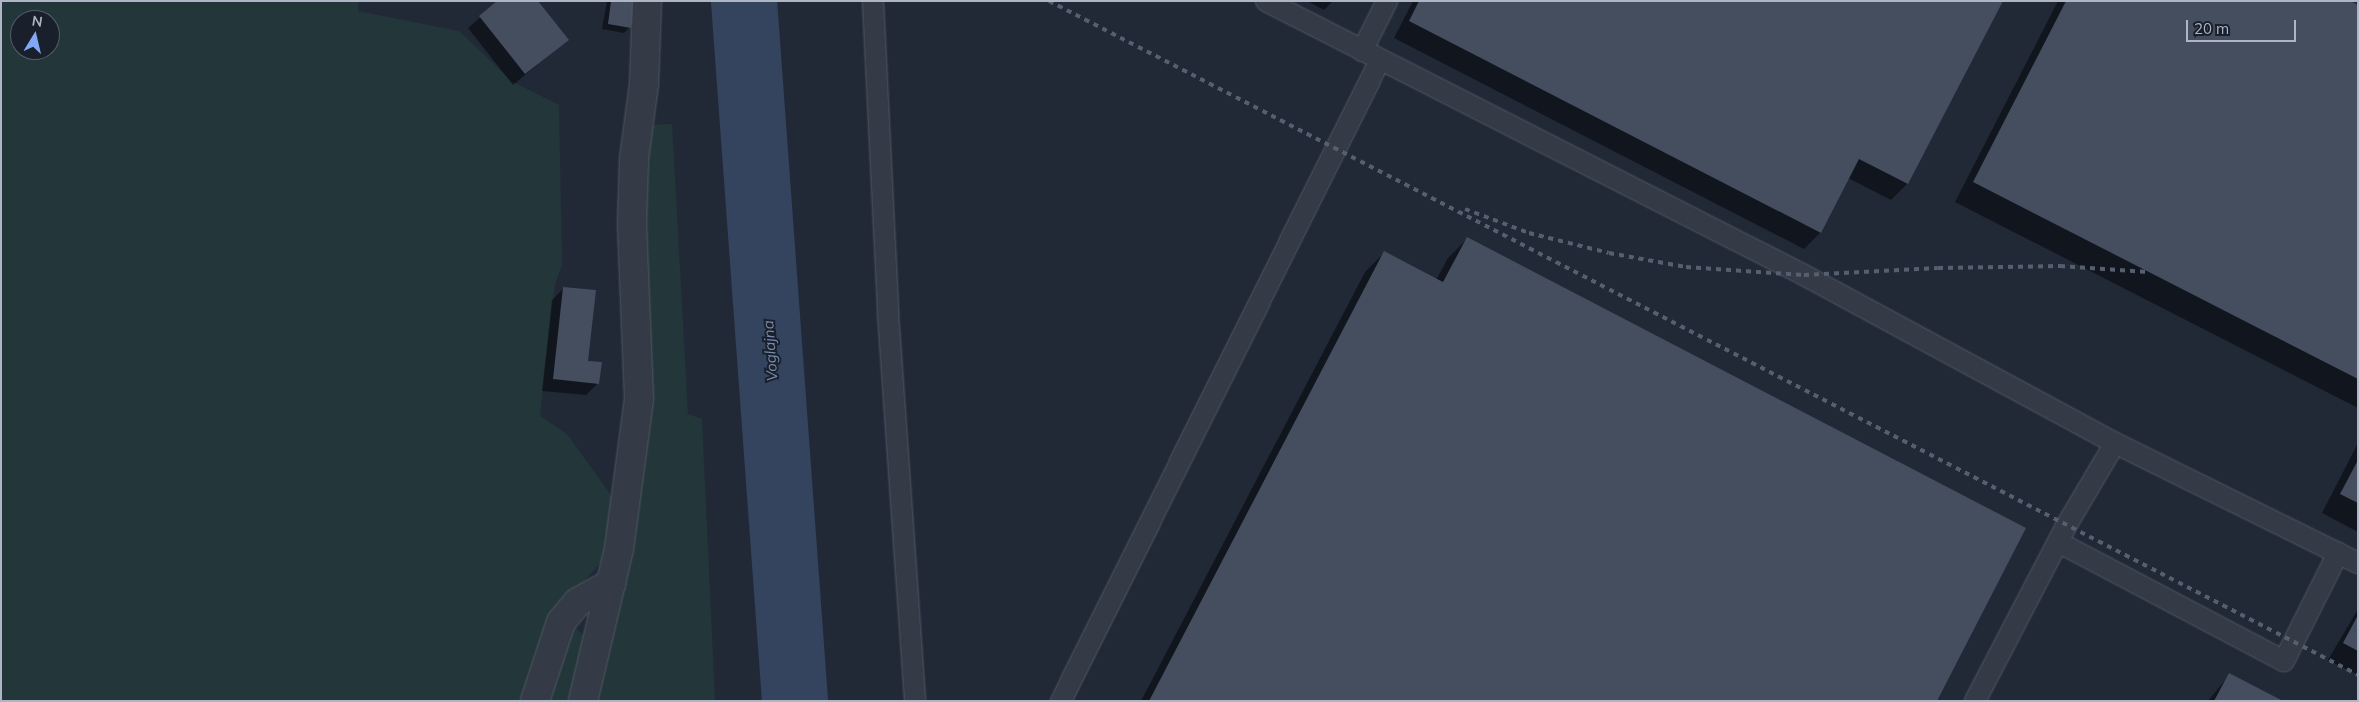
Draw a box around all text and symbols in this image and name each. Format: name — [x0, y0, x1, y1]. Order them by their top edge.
north arrow — [10, 10, 60, 60]
scale bar — [2189, 10, 2299, 42]
text: N — [31, 11, 44, 31]
text: 20 m — [2194, 19, 2229, 38]
water label: Voglajna — [759, 320, 781, 382]

